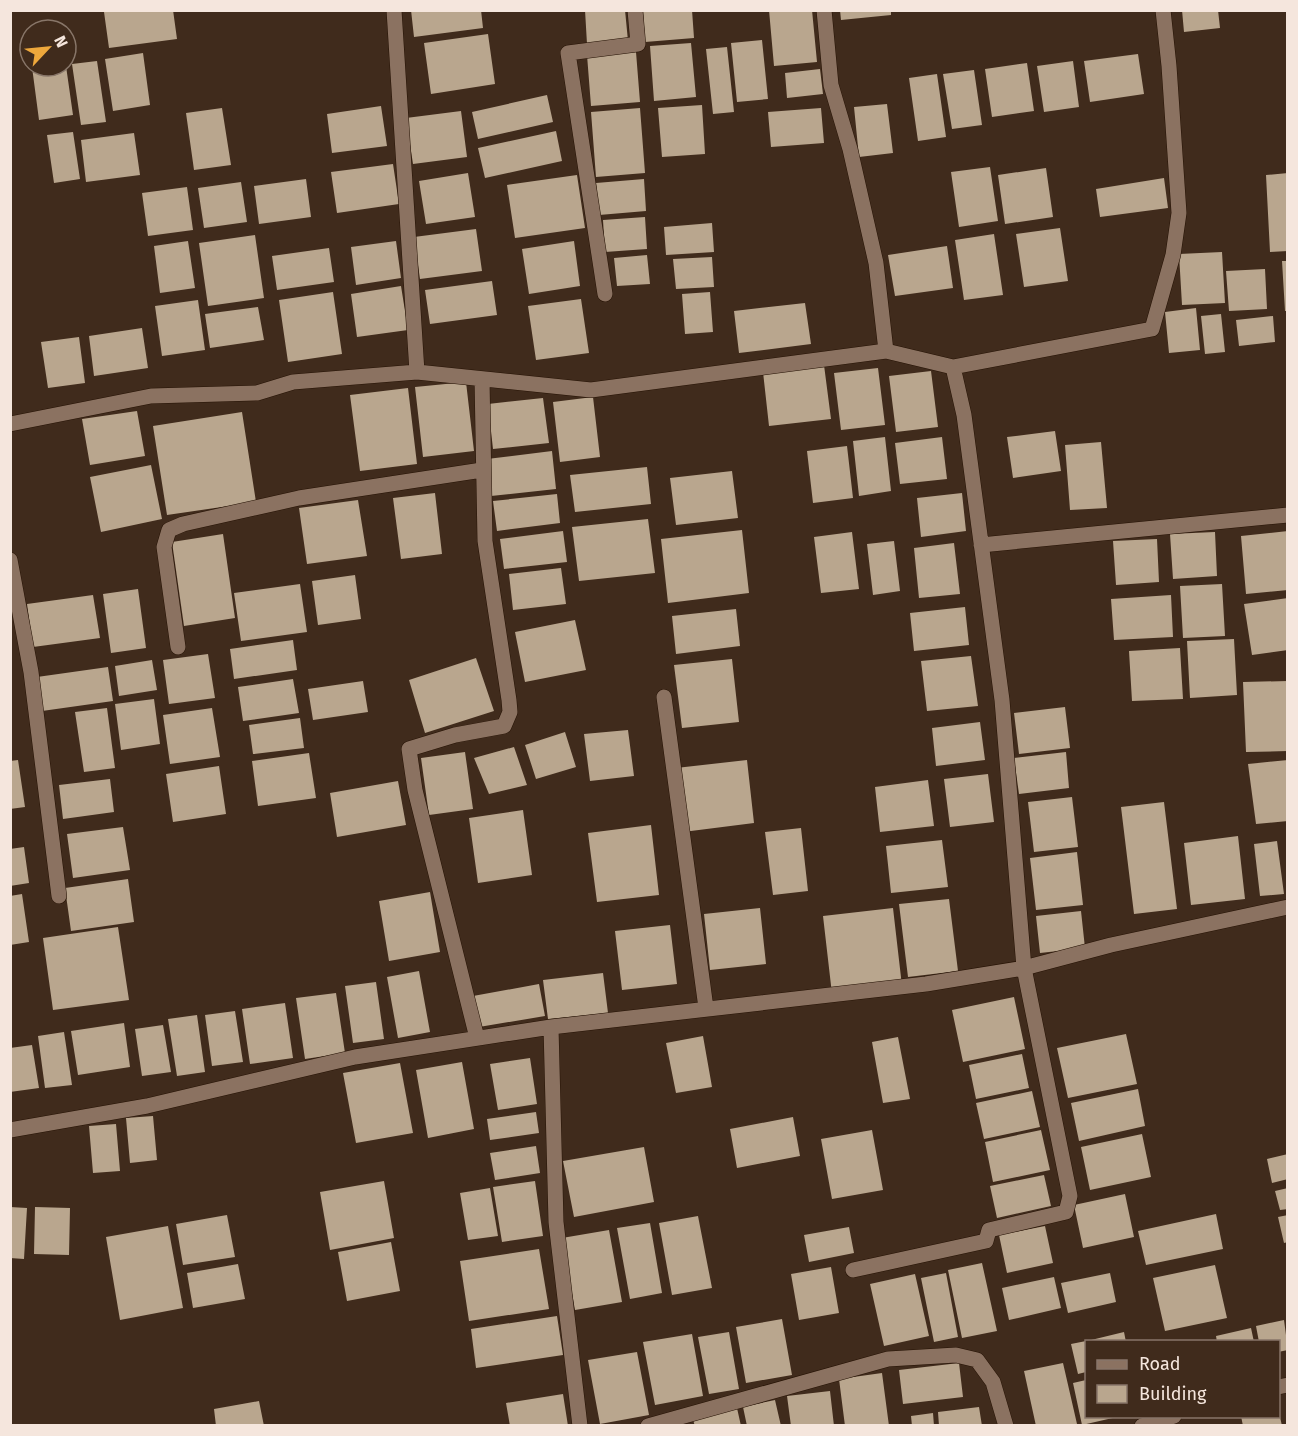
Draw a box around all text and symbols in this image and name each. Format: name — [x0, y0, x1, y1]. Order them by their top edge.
north arrow — [18, 18, 78, 78]
text: N — [50, 33, 72, 51]
legend — [1085, 1340, 1280, 1418]
text: Road — [1139, 1353, 1181, 1375]
text: Building — [1139, 1383, 1207, 1405]

